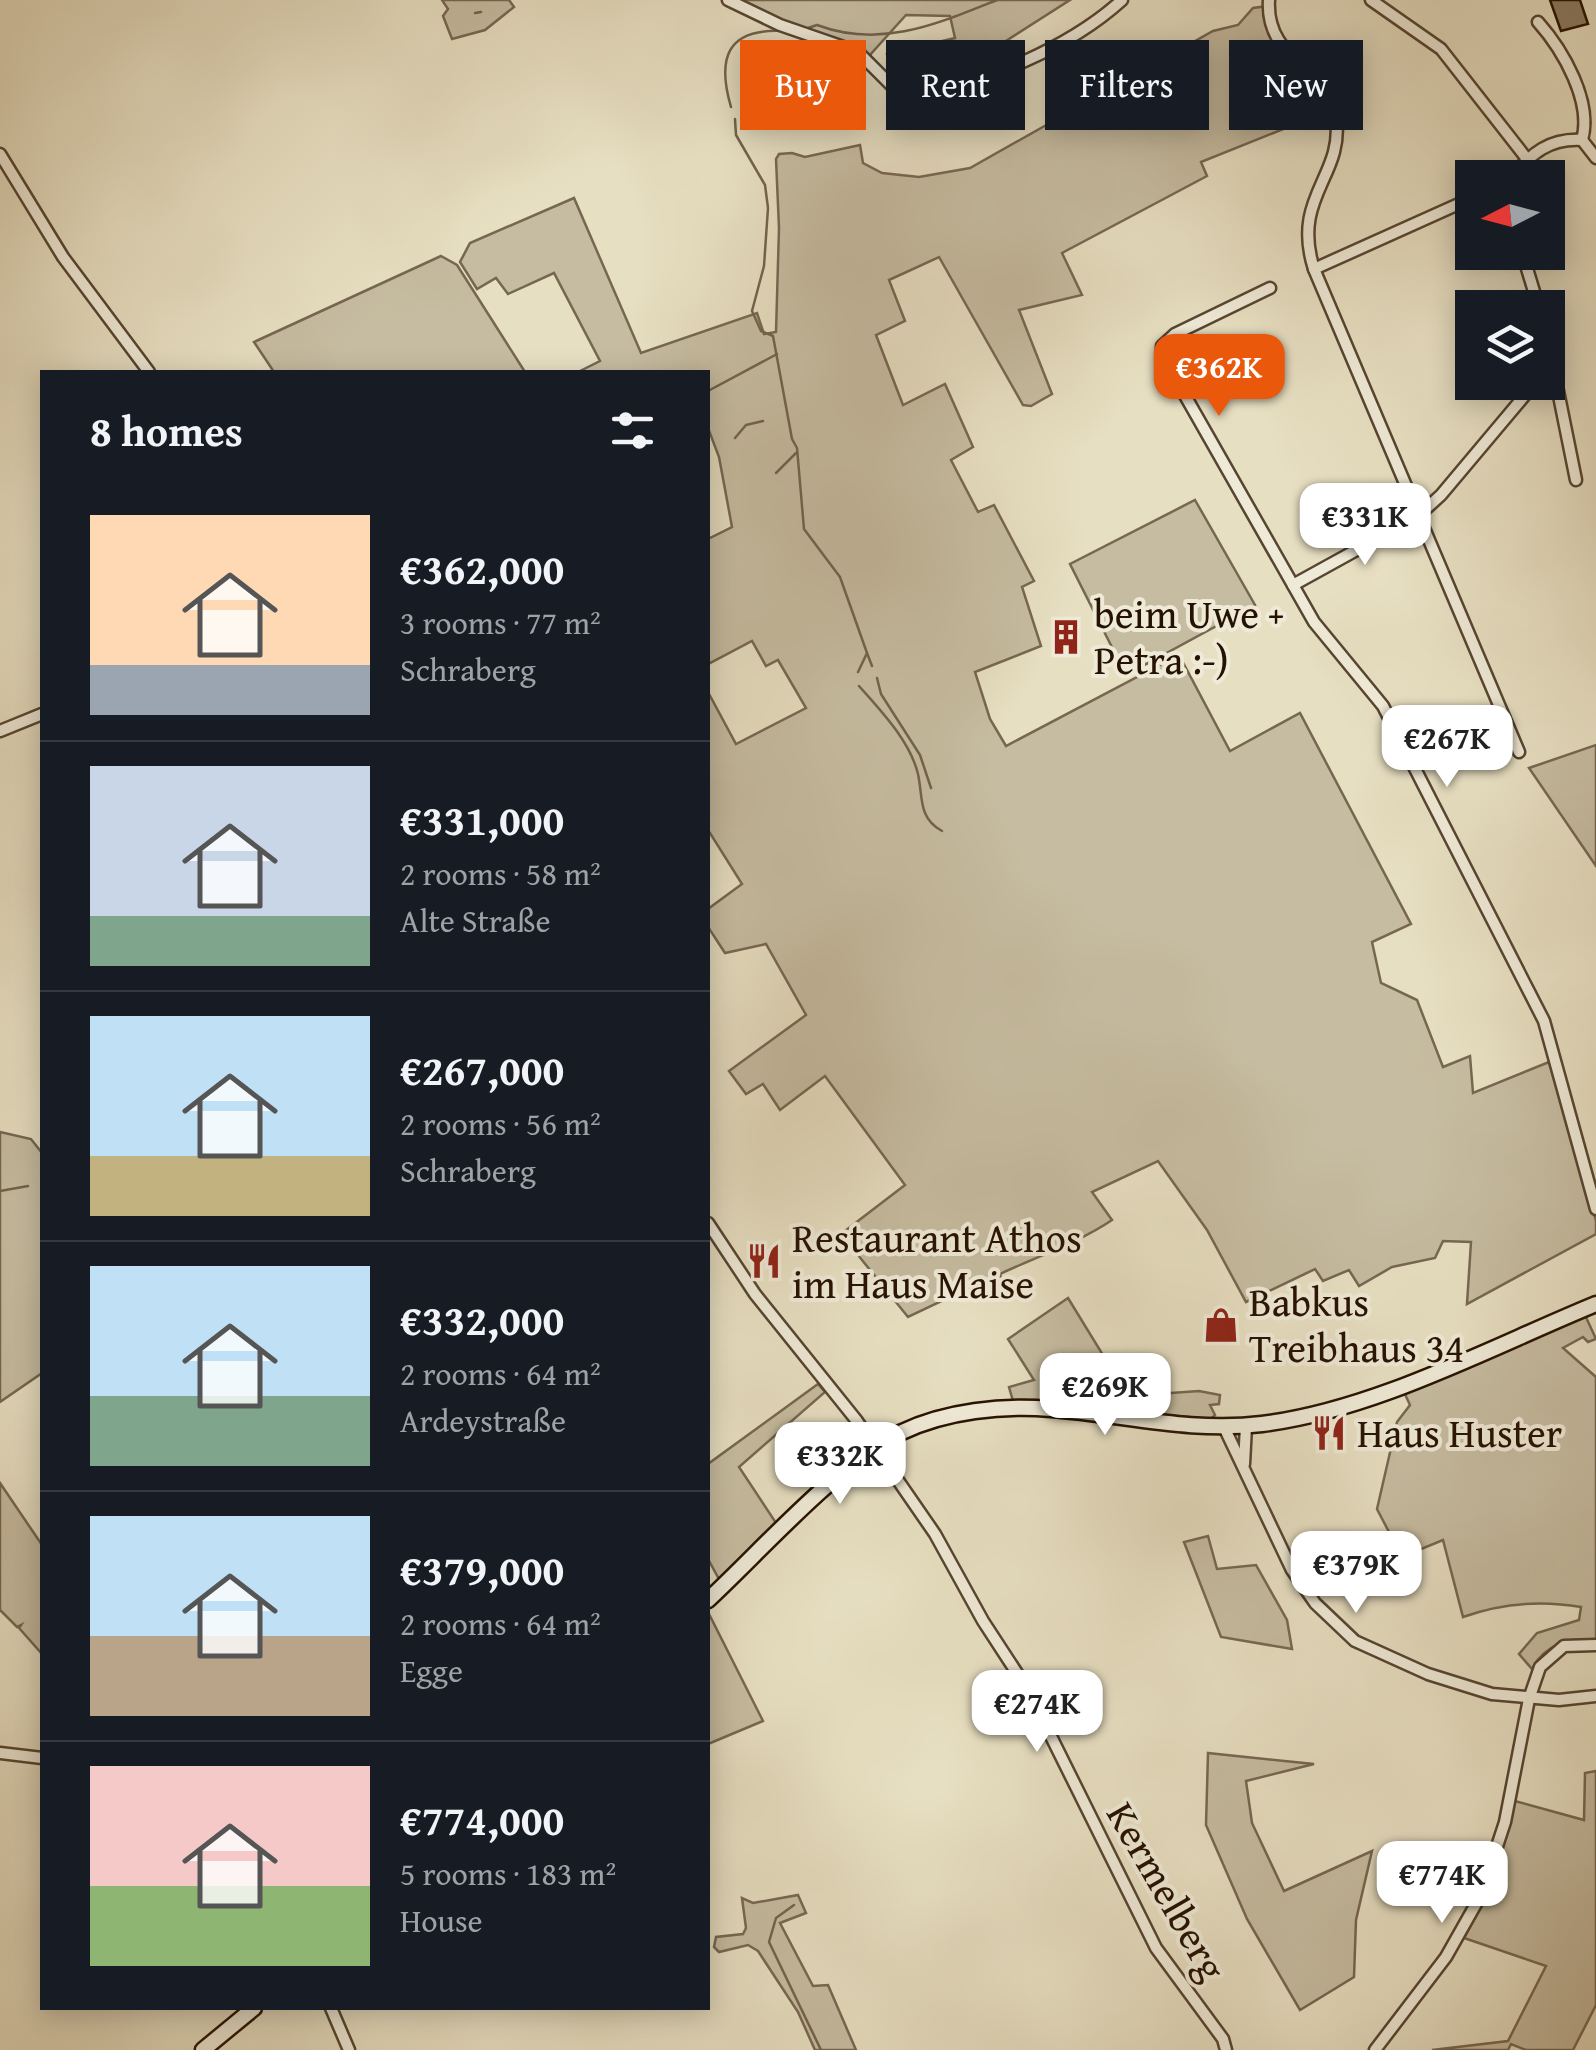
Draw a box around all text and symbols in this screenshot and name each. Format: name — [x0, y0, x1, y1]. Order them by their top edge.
chip: Buy — [740, 40, 866, 130]
chip: Rent — [886, 40, 1025, 130]
chip: Filters — [1045, 40, 1209, 130]
chip: New — [1229, 40, 1363, 130]
north arrow — [1455, 160, 1565, 270]
map controls — [1455, 160, 1565, 400]
button: layers — [1455, 290, 1565, 400]
pin: €362K — [1149, 334, 1289, 419]
text: €362K — [1176, 343, 1262, 390]
text: 8 homes — [90, 400, 243, 461]
icon: filters — [605, 403, 660, 458]
pin: €331K — [1295, 483, 1435, 568]
text: €331K — [1322, 492, 1408, 539]
text: €362,000 — [400, 538, 564, 599]
icon: home — [170, 555, 290, 675]
place label: beim Uwe + Petra :-) — [1094, 584, 1284, 689]
text: 3 rooms · 77 m² — [400, 599, 601, 646]
building icon: beim Uwe + Petra :-) — [1047, 618, 1085, 656]
text: Schraberg — [400, 646, 536, 693]
pin: €267K — [1377, 705, 1517, 790]
text: €267K — [1404, 714, 1490, 761]
text: €331,000 — [400, 789, 564, 850]
icon: home — [170, 806, 290, 926]
text: 2 rooms · 58 m² — [400, 850, 601, 897]
text: Alte Straße — [400, 897, 550, 944]
text: €267,000 — [400, 1039, 564, 1100]
icon: home — [170, 1056, 290, 1176]
text: 2 rooms · 56 m² — [400, 1100, 601, 1147]
text: Schraberg — [400, 1147, 536, 1194]
place label: Restaurant Athos im Haus Maise — [792, 1208, 1082, 1313]
restaurant icon: Restaurant Athos im Haus Maise — [745, 1242, 783, 1280]
place label: Babkus Treibhaus 34 — [1249, 1272, 1464, 1377]
text: €332,000 — [400, 1289, 564, 1350]
icon: home — [170, 1306, 290, 1426]
shop icon: Babkus Treibhaus 34 — [1202, 1306, 1240, 1344]
text: 2 rooms · 64 m² — [400, 1350, 601, 1397]
pin: €269K — [1035, 1353, 1175, 1438]
text: €269K — [1062, 1362, 1148, 1409]
text: Ardeystraße — [400, 1397, 566, 1444]
place label: Haus Huster — [1357, 1403, 1562, 1462]
restaurant icon: Haus Huster — [1310, 1414, 1348, 1452]
pin: €332K — [770, 1422, 910, 1507]
text: €332K — [797, 1431, 883, 1478]
pin: €379K — [1286, 1531, 1426, 1616]
text: €379,000 — [400, 1539, 564, 1600]
text: €379K — [1313, 1540, 1399, 1587]
icon: home — [170, 1556, 290, 1676]
text: 2 rooms · 64 m² — [400, 1600, 601, 1647]
text: Egge — [400, 1647, 463, 1694]
pin: €274K — [967, 1670, 1107, 1755]
text: €274K — [994, 1679, 1080, 1726]
text: €774,000 — [400, 1789, 564, 1850]
street label: Kermelberg — [1093, 1790, 1242, 1991]
icon: home — [170, 1806, 290, 1926]
pin: €774K — [1372, 1841, 1512, 1926]
text: 5 rooms · 183 m² — [400, 1850, 616, 1897]
text: €774K — [1399, 1850, 1485, 1897]
text: House — [400, 1897, 483, 1944]

